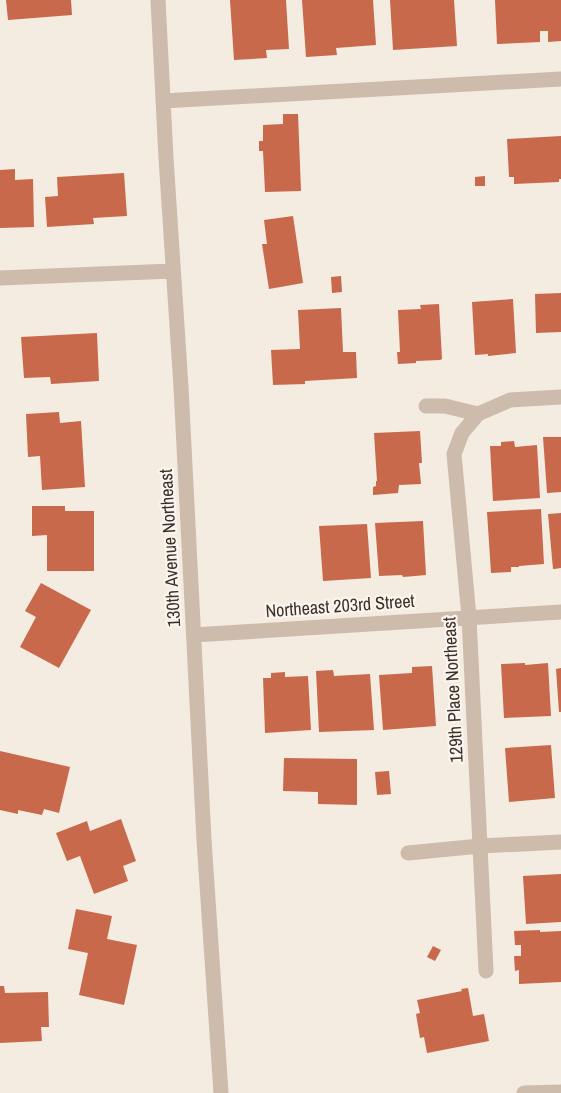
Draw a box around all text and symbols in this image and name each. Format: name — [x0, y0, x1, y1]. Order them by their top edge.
street label: 130th Avenue Northeast — [153, 468, 186, 628]
street label: Northeast 203rd Street — [265, 588, 415, 623]
street label: 129th Place Northeast — [436, 616, 469, 764]

